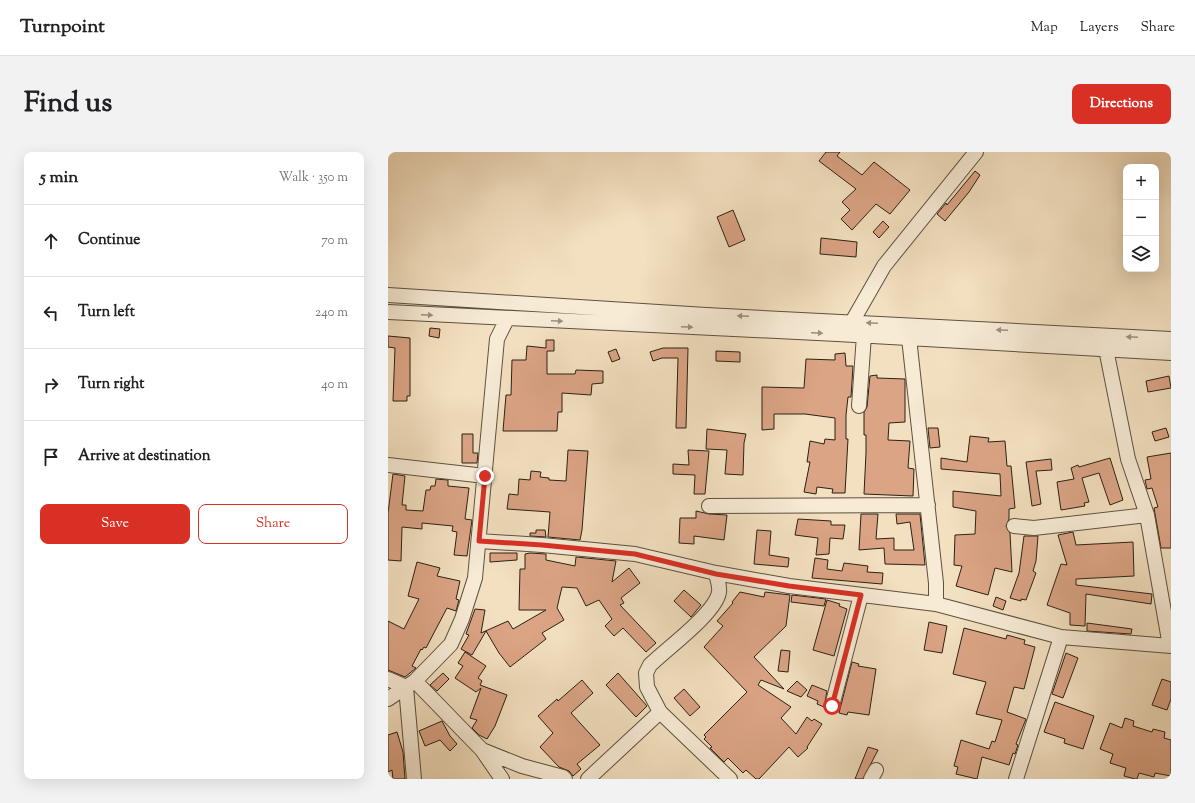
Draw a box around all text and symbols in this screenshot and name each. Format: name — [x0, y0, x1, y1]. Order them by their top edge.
text: Turnpoint — [20, 14, 105, 41]
text: Map — [1031, 18, 1058, 38]
text: Layers — [1080, 18, 1118, 38]
text: Share — [1140, 18, 1175, 38]
text: Find us — [24, 84, 112, 124]
button: Directions — [1072, 84, 1171, 124]
map controls — [1123, 164, 1159, 272]
button: + — [1123, 164, 1159, 200]
text: 5 min — [40, 166, 78, 190]
text: Walk · 350 m — [279, 169, 348, 187]
button: − — [1123, 200, 1159, 236]
icon: ahead — [40, 230, 62, 252]
text: Continue — [78, 230, 140, 251]
text: 70 m — [321, 232, 348, 250]
button: layers — [1123, 236, 1159, 272]
icon: left — [40, 302, 62, 324]
text: Turn left — [78, 302, 135, 323]
text: 240 m — [315, 304, 348, 322]
one-way arrow — [421, 311, 433, 318]
one-way arrow — [736, 313, 749, 319]
one-way arrow — [551, 318, 563, 325]
one-way arrow — [865, 320, 878, 326]
one-way arrow — [681, 324, 694, 330]
one-way arrow — [995, 327, 1008, 333]
one-way arrow — [810, 329, 823, 336]
one-way arrow — [1126, 334, 1138, 341]
icon: right — [40, 374, 62, 396]
text: Turn right — [78, 374, 144, 395]
text: 40 m — [321, 376, 348, 394]
icon: arrive — [40, 446, 62, 468]
text: Arrive at destination — [78, 446, 211, 467]
route end — [476, 467, 494, 485]
button: Save — [40, 504, 190, 544]
button: Share — [198, 504, 348, 544]
route start — [823, 697, 841, 715]

